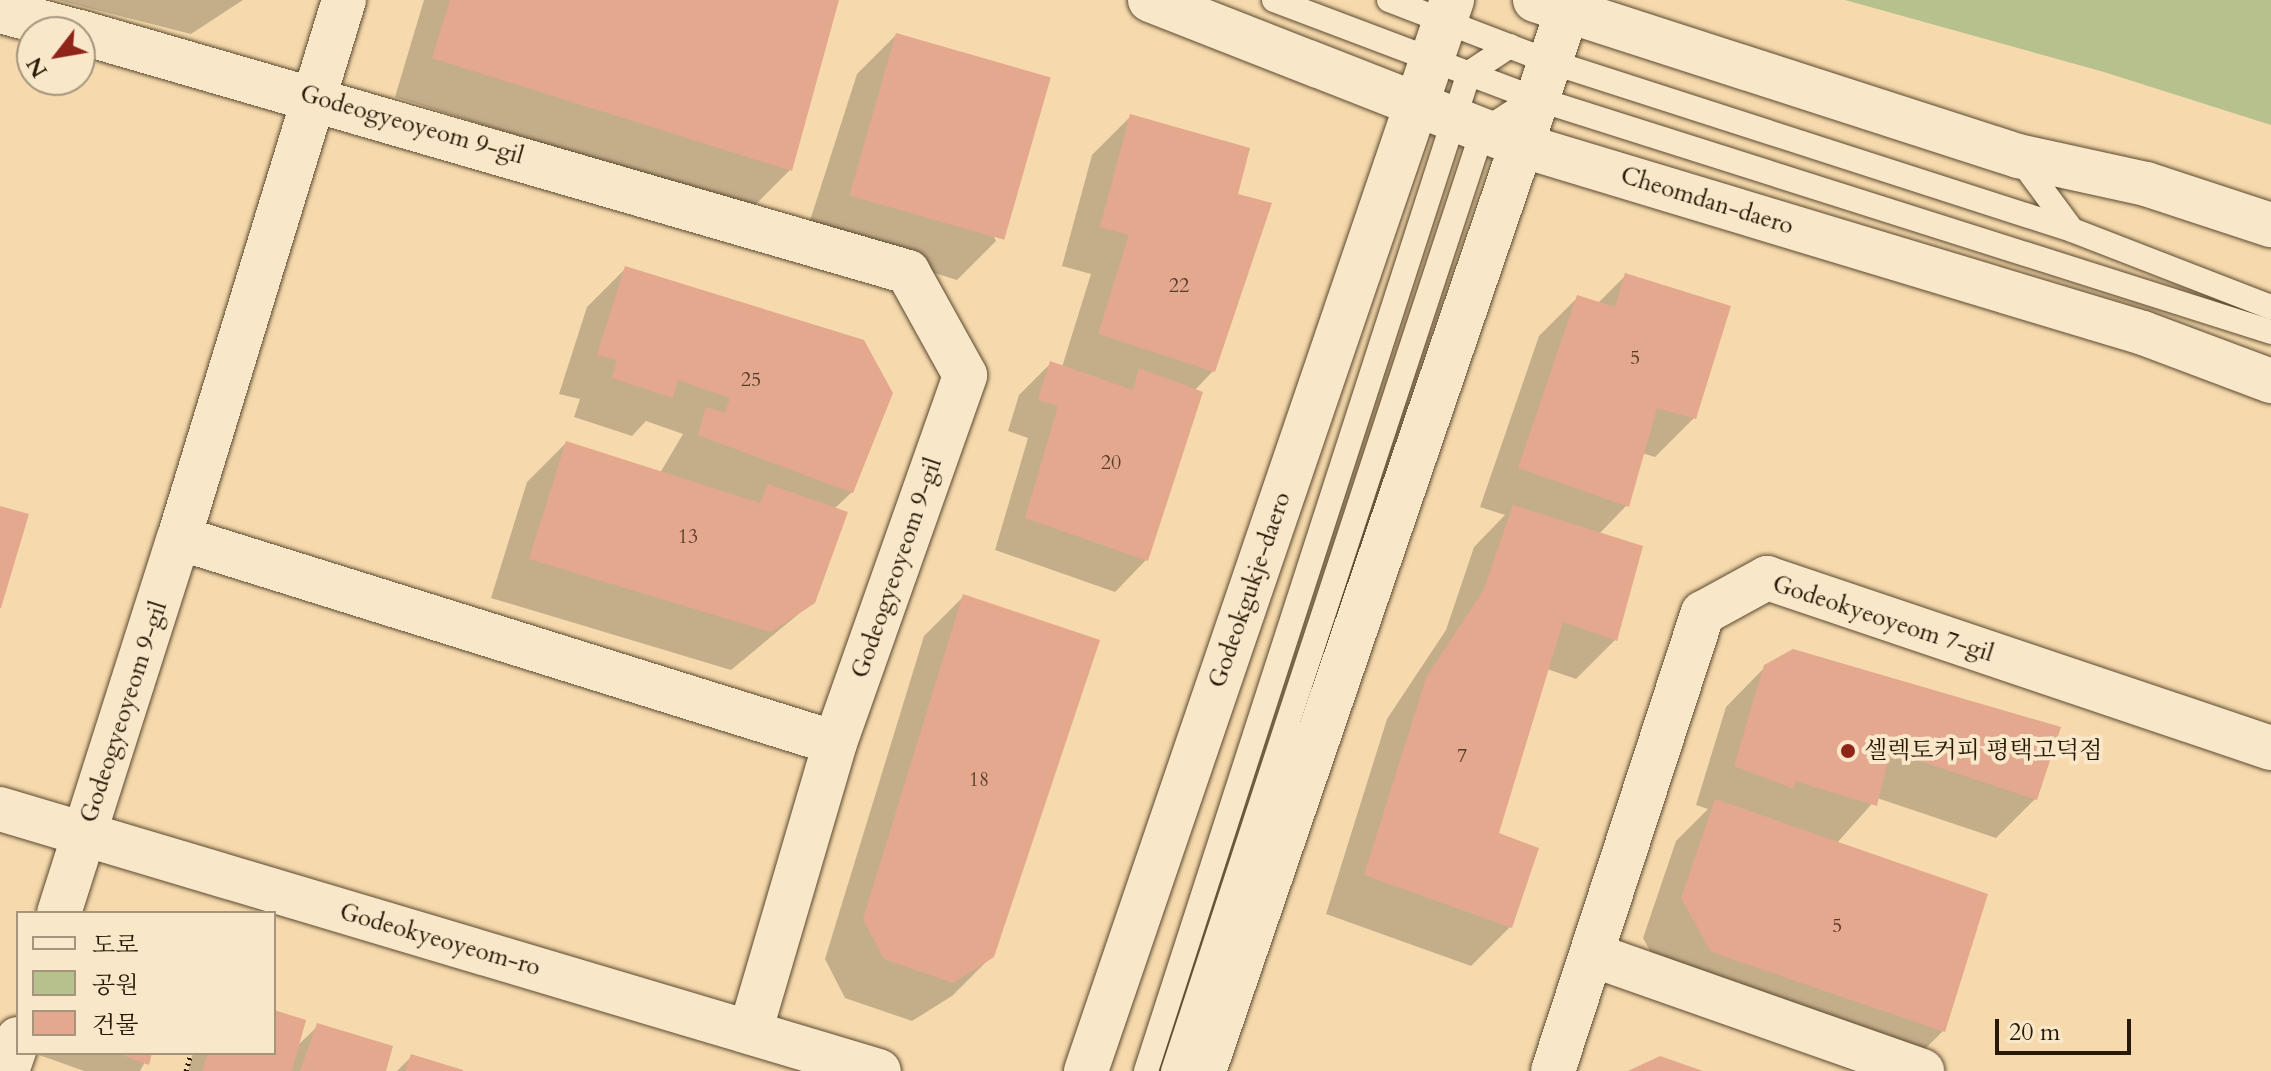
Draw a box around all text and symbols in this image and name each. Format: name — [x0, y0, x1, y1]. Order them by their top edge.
north arrow — [16, 16, 96, 96]
text: N — [19, 51, 55, 83]
street label: Godeogyeoyeom 9-gil — [297, 79, 527, 171]
street label: Cheomdan-daero — [1617, 161, 1797, 241]
house number: 22 — [1169, 273, 1189, 297]
house number: 5 — [1630, 345, 1640, 369]
house number: 25 — [741, 367, 761, 391]
house number: 20 — [1101, 450, 1121, 474]
street label: Godeogyeoyeom 9-gil — [846, 454, 948, 682]
street label: Godeokgukje-daero — [1203, 488, 1297, 692]
house number: 13 — [678, 524, 698, 548]
street label: Godeokyeoyeom 7-gil — [1769, 570, 1997, 668]
street label: Godeogyeoyeom 9-gil — [75, 598, 173, 826]
place label: 셀렉토커피 평택고덕점 — [1864, 737, 2102, 765]
marker: 셀렉토커피 평택고덕점 — [1839, 742, 1857, 760]
house number: 7 — [1457, 743, 1467, 767]
house number: 18 — [969, 767, 989, 791]
street label: Godeokyeoyeom-ro — [336, 898, 544, 982]
legend — [16, 911, 276, 1055]
house number: 5 — [1832, 913, 1842, 937]
text: 도로 — [92, 929, 138, 962]
text: 공원 — [92, 969, 138, 1002]
scale bar — [1999, 1003, 2135, 1053]
text: 건물 — [92, 1009, 138, 1042]
text: 20 m — [2009, 1016, 2060, 1049]

